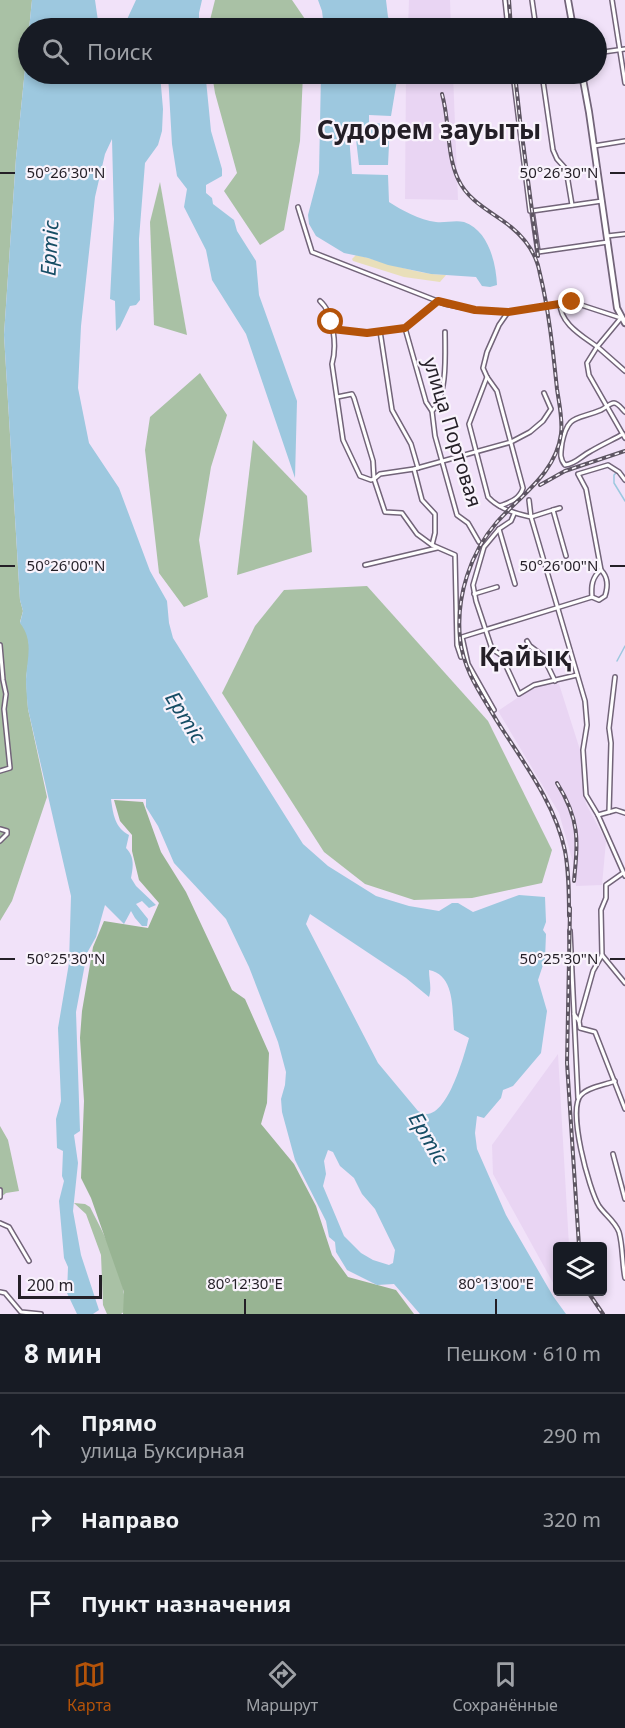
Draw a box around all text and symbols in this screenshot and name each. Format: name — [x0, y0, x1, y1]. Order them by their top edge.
search box — [18, 18, 607, 84]
icon: search — [39, 35, 72, 68]
text: Поиск — [87, 36, 152, 66]
district label: Судорем зауыты — [317, 111, 541, 147]
text: 50°26'30"N — [27, 162, 105, 182]
text: 50°26'30"N — [520, 162, 598, 182]
water label: Ертіс — [34, 219, 64, 277]
route end — [558, 288, 584, 314]
route start — [317, 308, 343, 334]
street label: улица Портовая — [417, 354, 489, 510]
text: 50°26'00"N — [27, 555, 105, 575]
text: 50°26'00"N — [520, 555, 598, 575]
district label: Қайық — [479, 638, 571, 674]
water label: Ертіс — [159, 686, 213, 748]
text: 50°25'30"N — [27, 948, 105, 968]
text: 50°25'30"N — [520, 948, 598, 968]
water label: Ертіс — [403, 1107, 455, 1169]
map controls — [553, 1242, 607, 1296]
button: layers — [553, 1242, 607, 1296]
scale bar — [18, 1272, 102, 1300]
text: 80°12'30"E — [207, 1273, 283, 1293]
text: 80°13'00"E — [458, 1273, 534, 1293]
text: 200 m — [27, 1274, 74, 1296]
text: 8 мин — [24, 1335, 102, 1371]
text: Пешком · 610 m — [446, 1340, 601, 1367]
text: Прямо — [81, 1407, 157, 1437]
icon: ahead — [24, 1419, 57, 1452]
text: 290 m — [543, 1422, 601, 1449]
text: улица Буксирная — [81, 1437, 245, 1464]
icon: right — [24, 1503, 57, 1536]
text: Направо — [81, 1504, 179, 1534]
text: 320 m — [543, 1506, 601, 1533]
icon: arrive — [24, 1587, 57, 1620]
text: Пункт назначения — [81, 1588, 291, 1618]
tab: Карта — [67, 1658, 112, 1716]
tab: Маршрут — [246, 1658, 318, 1716]
tab: Сохранённые — [452, 1658, 558, 1716]

